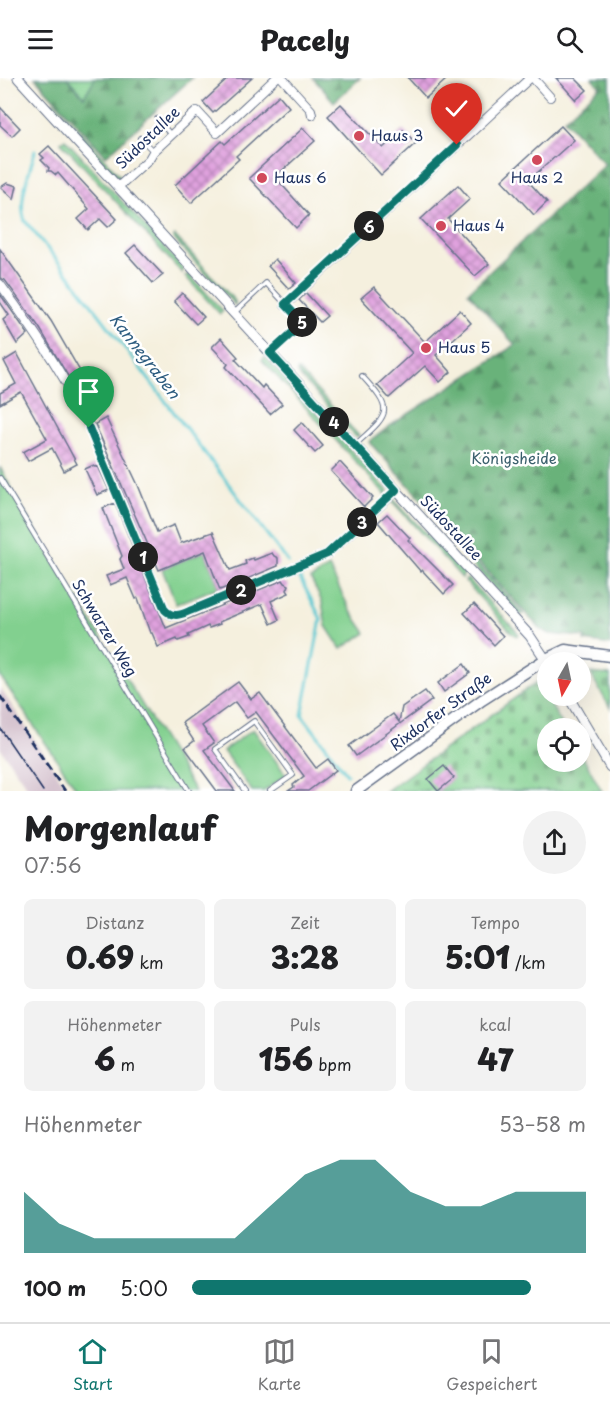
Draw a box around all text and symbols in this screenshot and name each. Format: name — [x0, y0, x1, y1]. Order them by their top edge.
text: Pacely — [260, 19, 350, 60]
icon: menu — [24, 23, 57, 56]
icon: search — [553, 23, 586, 56]
pin — [431, 83, 482, 145]
icon: check — [440, 92, 473, 125]
street label: Südostallee — [109, 100, 184, 174]
place label: Haus 3 — [371, 123, 423, 146]
marker: Haus 3 — [352, 129, 366, 143]
marker: Haus 2 — [530, 153, 544, 167]
place label: Haus 6 — [274, 165, 327, 188]
place label: Haus 2 — [511, 165, 563, 188]
marker: Haus 6 — [255, 171, 269, 185]
pin: 6 — [354, 211, 384, 241]
place label: Haus 4 — [453, 213, 505, 236]
text: 6 — [363, 214, 375, 238]
marker: Haus 4 — [434, 219, 448, 233]
pin: 5 — [287, 307, 317, 337]
water label: Kannegraben — [105, 308, 187, 404]
text: 5 — [297, 310, 307, 334]
place label: Haus 5 — [438, 335, 490, 358]
marker: Haus 5 — [419, 341, 433, 355]
pin — [63, 366, 114, 428]
icon: arrive — [72, 375, 105, 408]
pin: 4 — [319, 407, 349, 437]
text: 4 — [329, 410, 339, 434]
park label: Königsheide — [471, 446, 557, 469]
street label: Südostallee — [416, 489, 489, 565]
pin: 3 — [347, 507, 377, 537]
text: 3 — [357, 510, 367, 534]
pin: 1 — [128, 542, 158, 572]
text: 1 — [139, 545, 147, 569]
street label: Schwarzer Weg — [67, 574, 144, 681]
pin: 2 — [226, 575, 256, 605]
text: 2 — [235, 578, 247, 602]
north arrow — [537, 652, 591, 706]
map controls — [537, 652, 591, 772]
street label: Rixdorfer Straße — [385, 666, 496, 756]
button: locate — [537, 718, 591, 772]
text: Morgenlauf — [24, 802, 217, 852]
button: share — [523, 811, 586, 874]
text: 07:56 — [24, 850, 82, 880]
text: Distanz — [85, 910, 144, 934]
text: Zeit — [290, 910, 320, 934]
text: Tempo — [471, 910, 520, 934]
text: 0.69 — [66, 934, 134, 979]
text: 3:28 — [271, 934, 339, 979]
text: 5:01 — [445, 934, 510, 979]
text: km — [134, 950, 164, 974]
text: /km — [510, 950, 546, 974]
text: Höhenmeter — [68, 1012, 162, 1036]
text: Puls — [290, 1012, 320, 1036]
text: kcal — [479, 1012, 511, 1036]
text: 6 — [94, 1036, 115, 1081]
text: 156 — [258, 1036, 313, 1081]
text: 47 — [477, 1036, 513, 1081]
text: m — [115, 1052, 135, 1076]
text: bpm — [313, 1052, 352, 1076]
text: Höhenmeter — [24, 1109, 142, 1139]
text: 53–58 m — [499, 1109, 586, 1139]
text: 100 m — [24, 1273, 86, 1303]
text: 5:00 — [120, 1273, 168, 1303]
tab: Start — [73, 1335, 112, 1395]
tab: Karte — [258, 1335, 301, 1395]
tab: Gespeichert — [446, 1335, 537, 1395]

